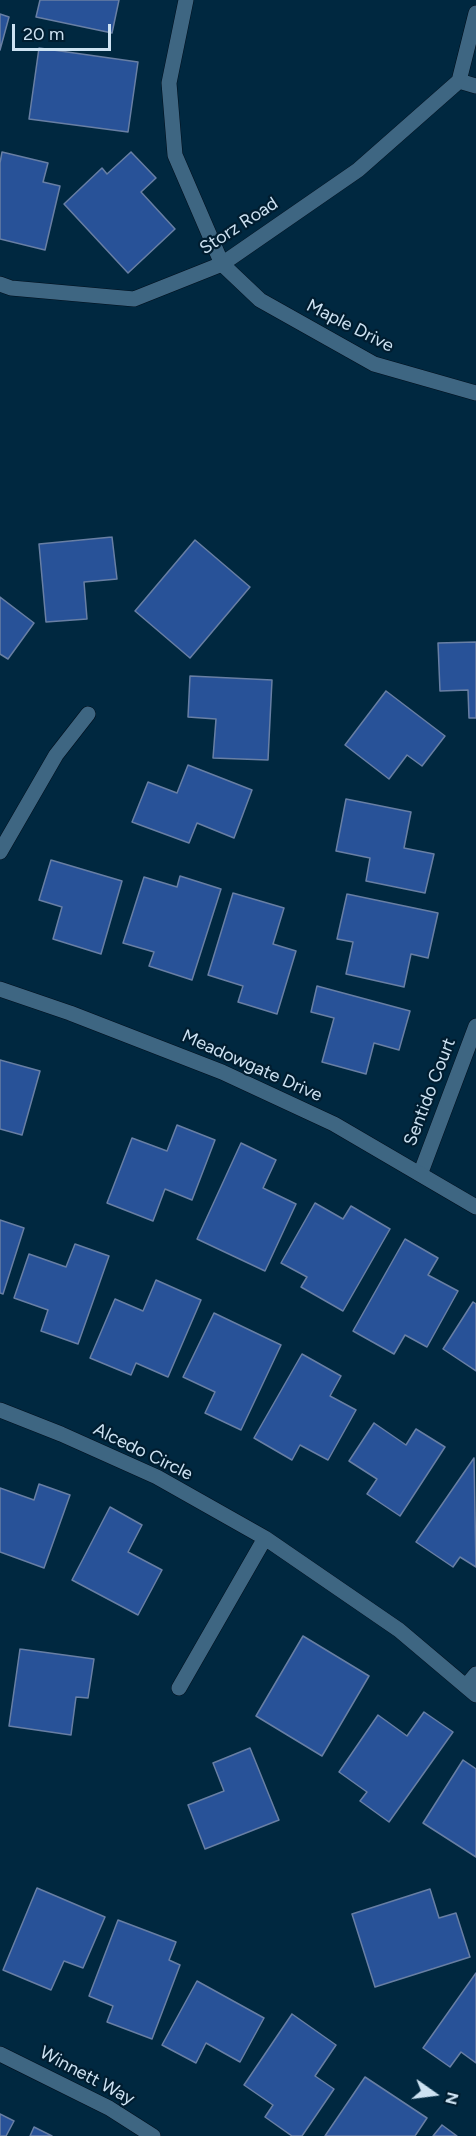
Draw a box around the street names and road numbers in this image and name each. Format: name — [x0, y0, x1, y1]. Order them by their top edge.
street label: Storz Road — [196, 193, 282, 259]
street label: Maple Drive — [303, 295, 397, 357]
street label: Meadowgate Drive — [179, 1025, 325, 1107]
street label: Sentido Court — [400, 1035, 460, 1149]
street label: Alcedo Circle — [90, 1419, 196, 1485]
street label: Winnett Way — [36, 2042, 138, 2110]

